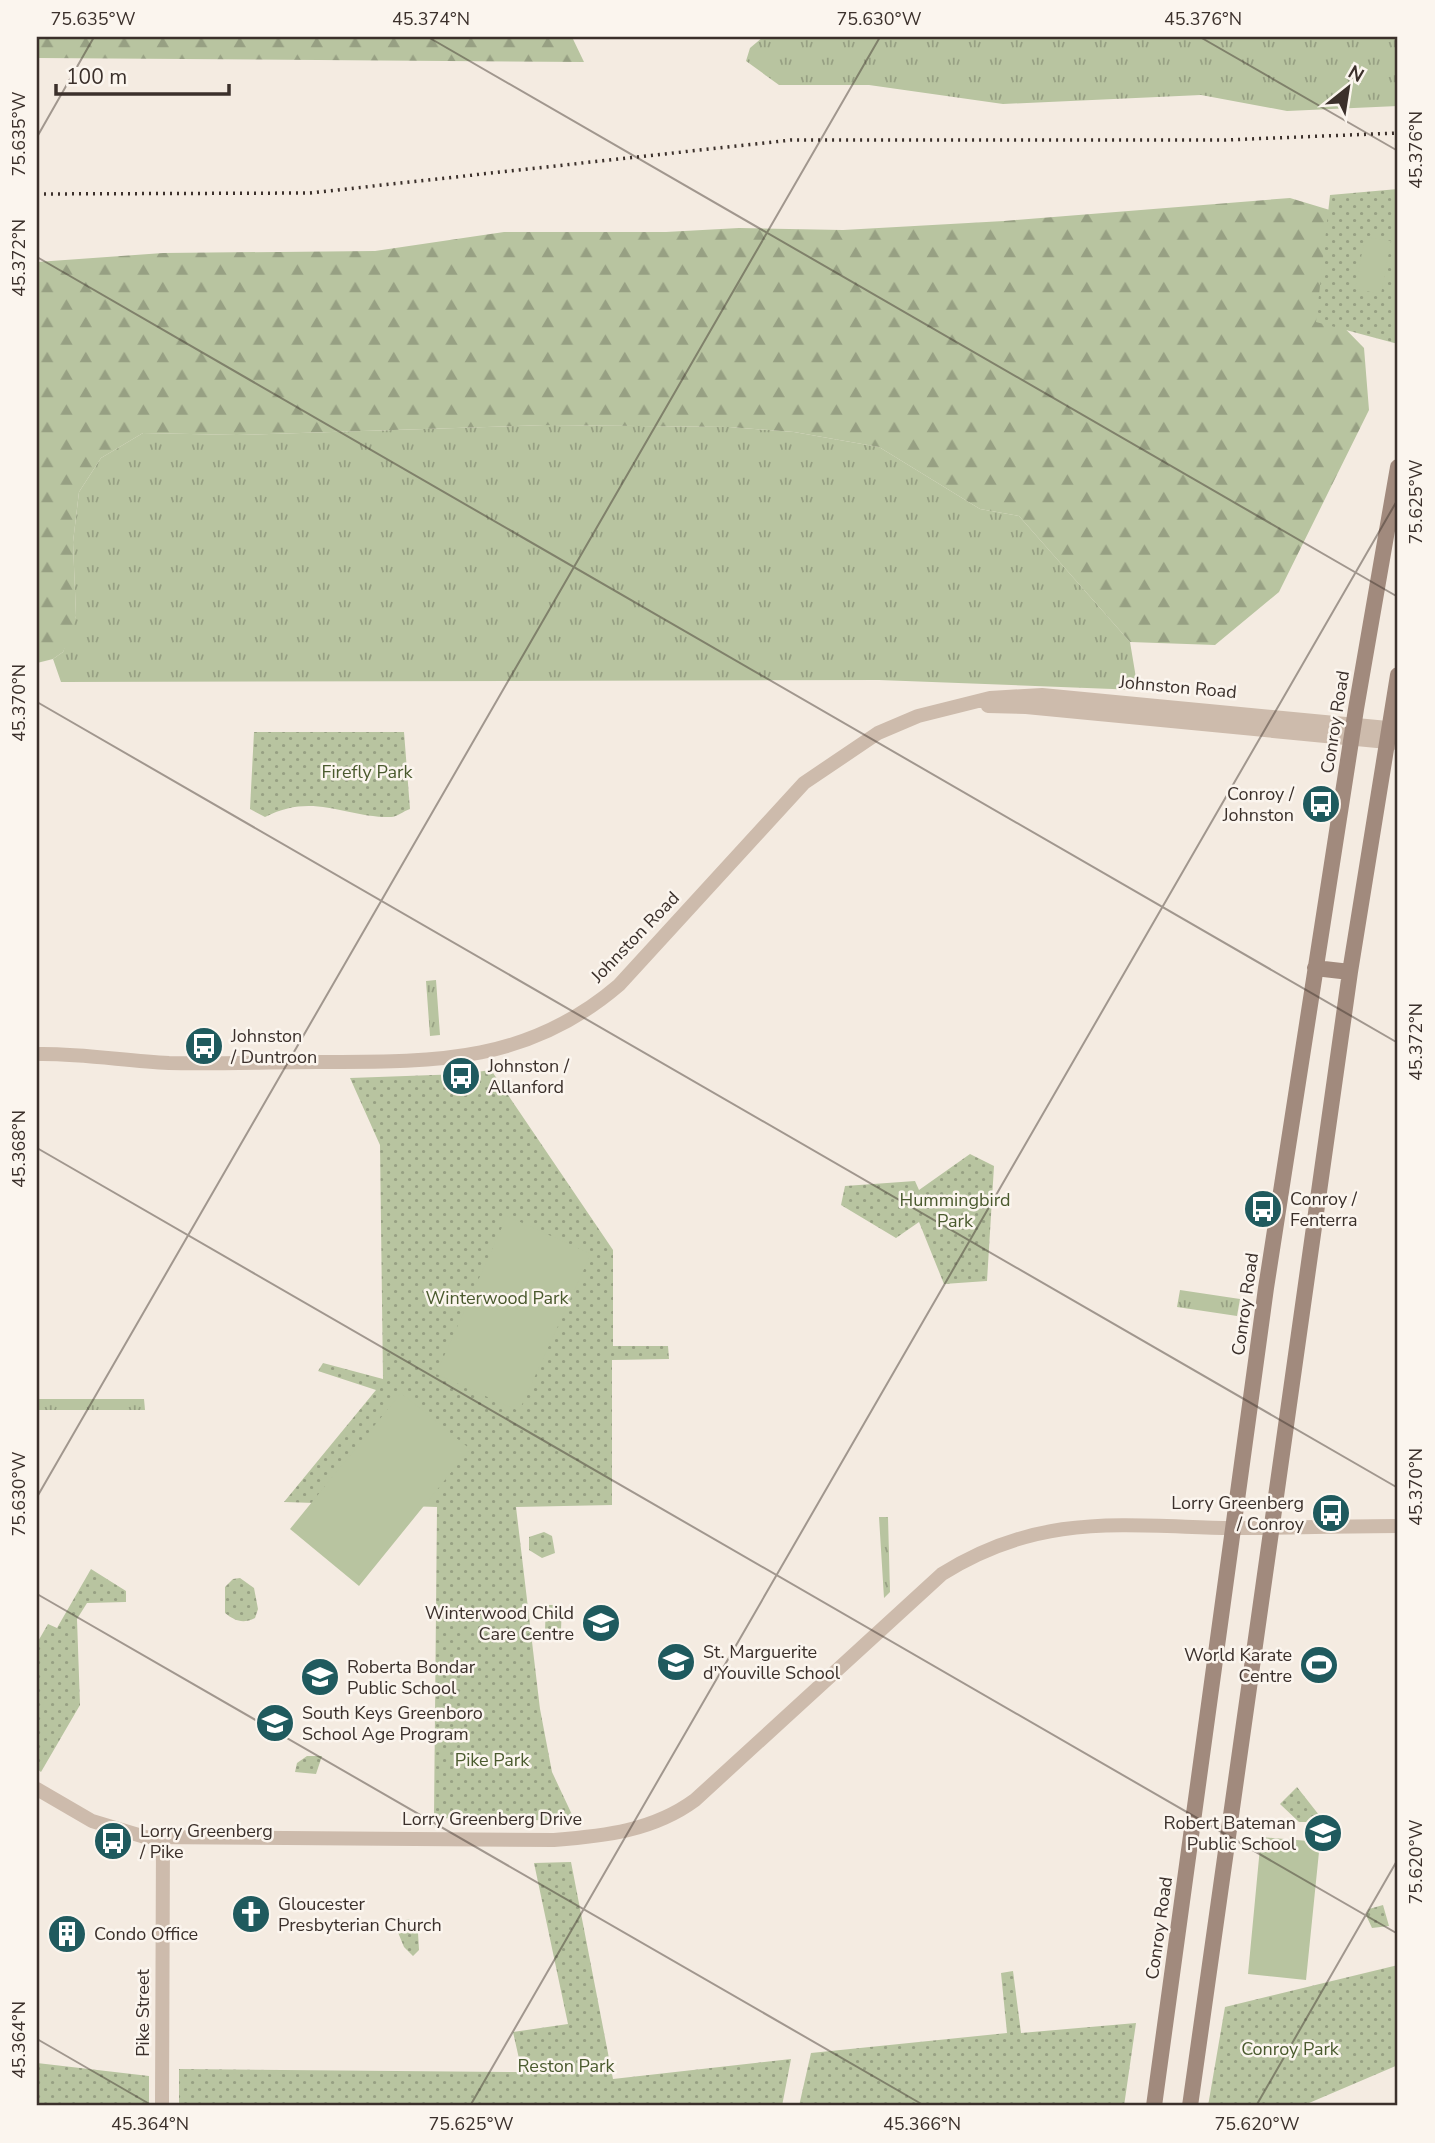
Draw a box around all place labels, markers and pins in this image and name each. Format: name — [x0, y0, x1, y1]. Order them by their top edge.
place label: Conroy / Johnston — [1222, 782, 1295, 827]
bus stop icon: Conroy / Johnston — [1300, 783, 1342, 825]
place label: Johnston / Duntroon — [230, 1024, 317, 1069]
bus stop icon: Johnston / Duntroon — [183, 1025, 225, 1067]
place label: Johnston / Allanford — [487, 1054, 570, 1099]
bus stop icon: Johnston / Allanford — [440, 1055, 482, 1097]
place label: Conroy / Fenterra — [1290, 1187, 1358, 1232]
bus stop icon: Conroy / Fenterra — [1242, 1188, 1284, 1230]
place label: Lorry Greenberg / Conroy — [1171, 1491, 1305, 1536]
bus stop icon: Lorry Greenberg / Conroy — [1310, 1492, 1352, 1534]
place label: Winterwood Child Care Centre — [425, 1601, 574, 1646]
school or university icon: Winterwood Child Care Centre — [580, 1602, 622, 1644]
place label: St. Marguerite d'Youville School — [703, 1640, 841, 1685]
school or university icon: St. Marguerite d'Youville School — [655, 1641, 697, 1683]
place label: World Karate Centre — [1184, 1643, 1292, 1688]
sports icon: World Karate Centre — [1298, 1644, 1340, 1686]
place label: Roberta Bondar Public School — [347, 1655, 476, 1700]
school or university icon: Roberta Bondar Public School — [299, 1656, 341, 1698]
place label: South Keys Greenboro School Age Program — [302, 1701, 483, 1746]
school or university icon: South Keys Greenboro School Age Program — [254, 1702, 296, 1744]
place label: Robert Bateman Public School — [1164, 1811, 1297, 1856]
school or university icon: Robert Bateman Public School — [1302, 1812, 1344, 1854]
place label: Lorry Greenberg / Pike — [139, 1819, 273, 1864]
bus stop icon: Lorry Greenberg / Pike — [92, 1820, 134, 1862]
place label: Gloucester Presbyterian Church — [278, 1892, 442, 1937]
church icon: Gloucester Presbyterian Church — [230, 1893, 272, 1935]
building icon: Condo Office — [46, 1913, 88, 1955]
place label: Condo Office — [94, 1922, 198, 1946]

